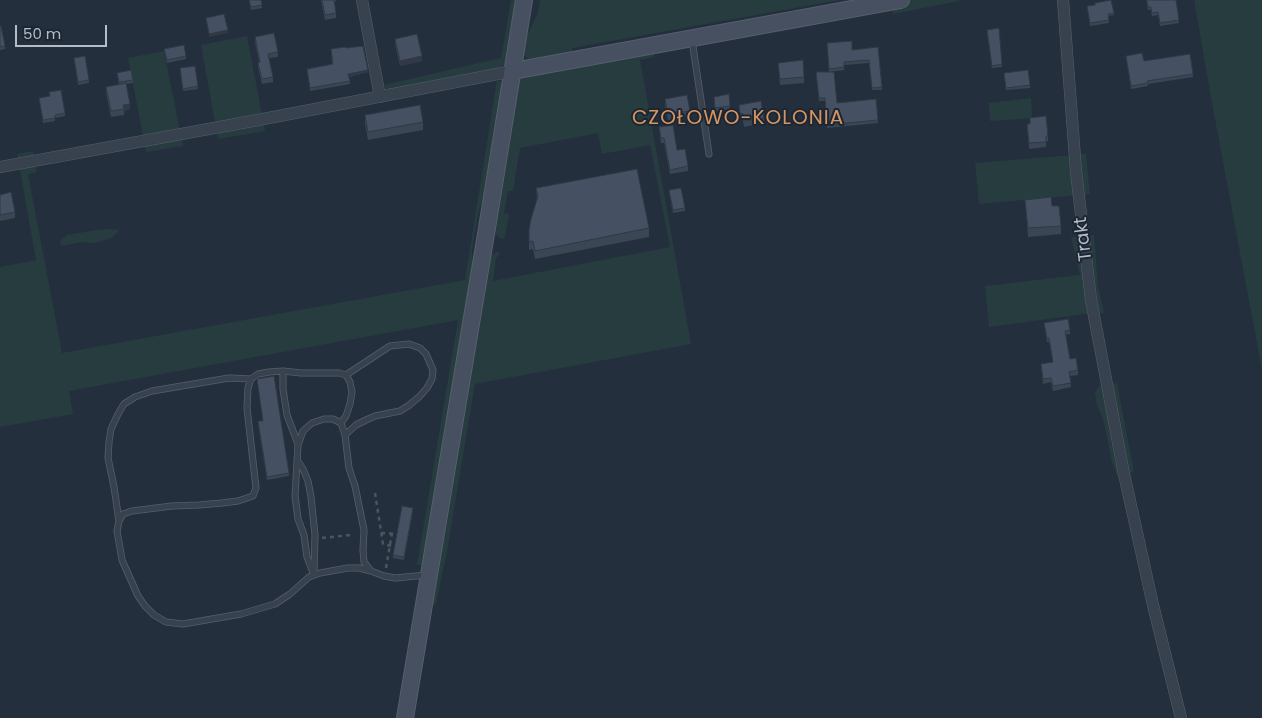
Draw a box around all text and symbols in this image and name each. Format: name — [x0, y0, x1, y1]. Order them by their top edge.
scale bar — [18, 15, 110, 47]
text: 50 m — [23, 23, 61, 44]
district label: CZOŁOWO-KOLONIA — [630, 107, 846, 131]
street label: Trakt — [1071, 216, 1097, 262]

